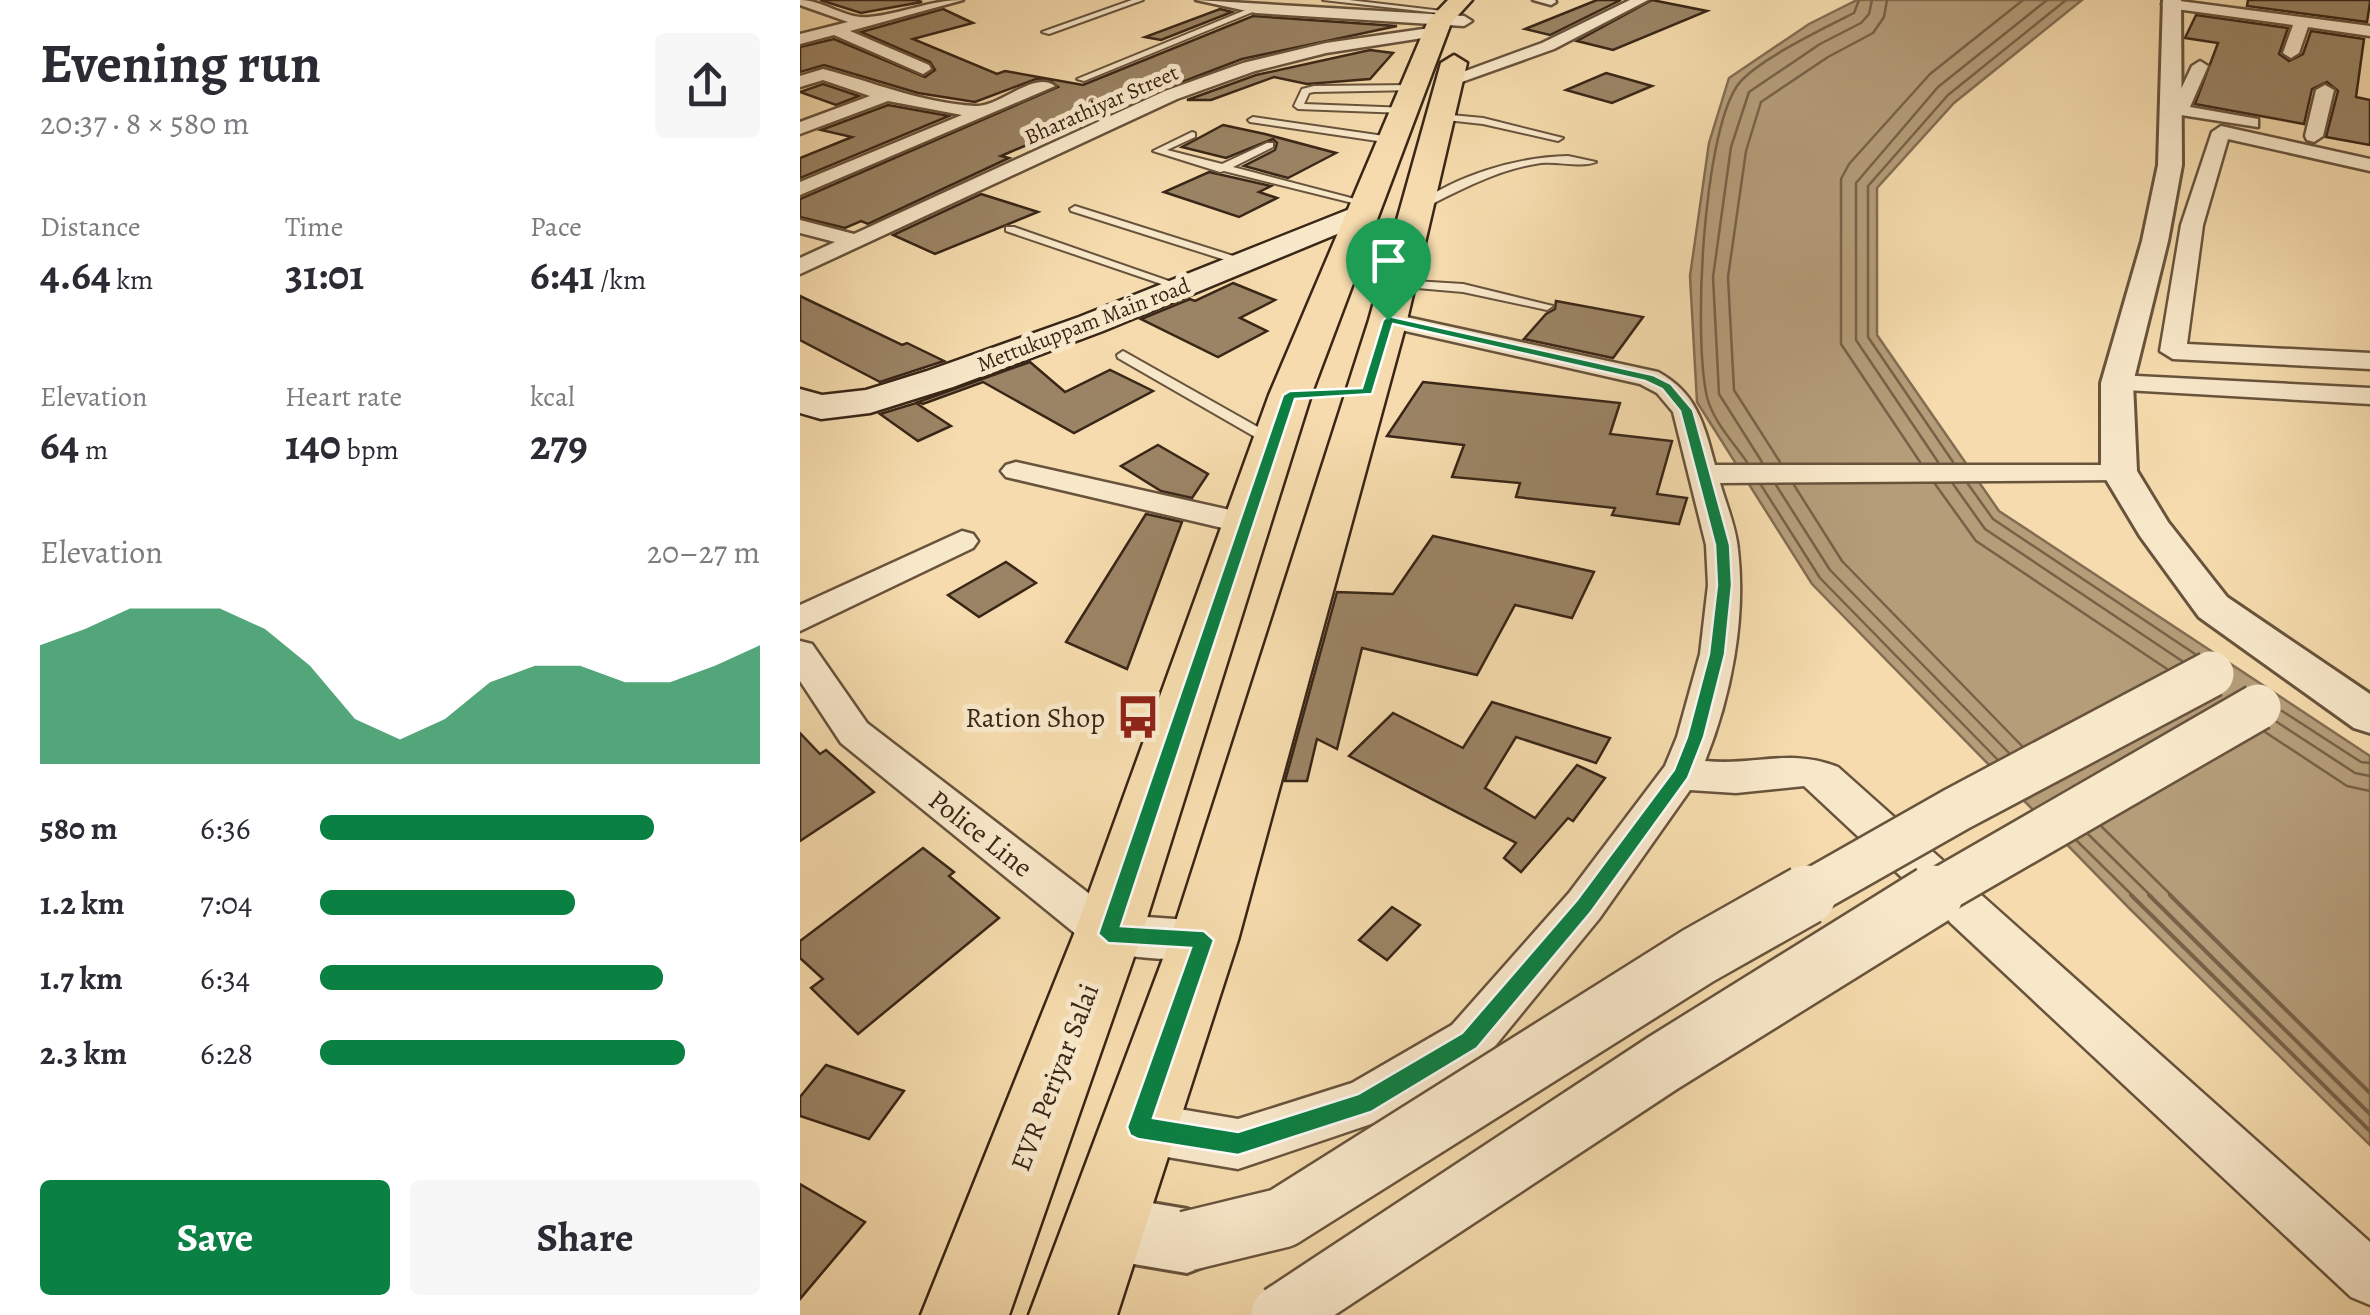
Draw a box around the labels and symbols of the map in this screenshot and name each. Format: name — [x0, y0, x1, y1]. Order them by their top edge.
street label: Bharathiyar Street — [1020, 58, 1183, 152]
pin — [1346, 218, 1431, 321]
street label: Mettukuppam Main road — [973, 270, 1194, 379]
bus stop icon: Ration Shop — [1114, 693, 1162, 741]
place label: Ration Shop — [965, 699, 1105, 737]
street label: Police Line — [920, 781, 1040, 886]
street label: EVR Periyar Salai — [1002, 978, 1108, 1177]

